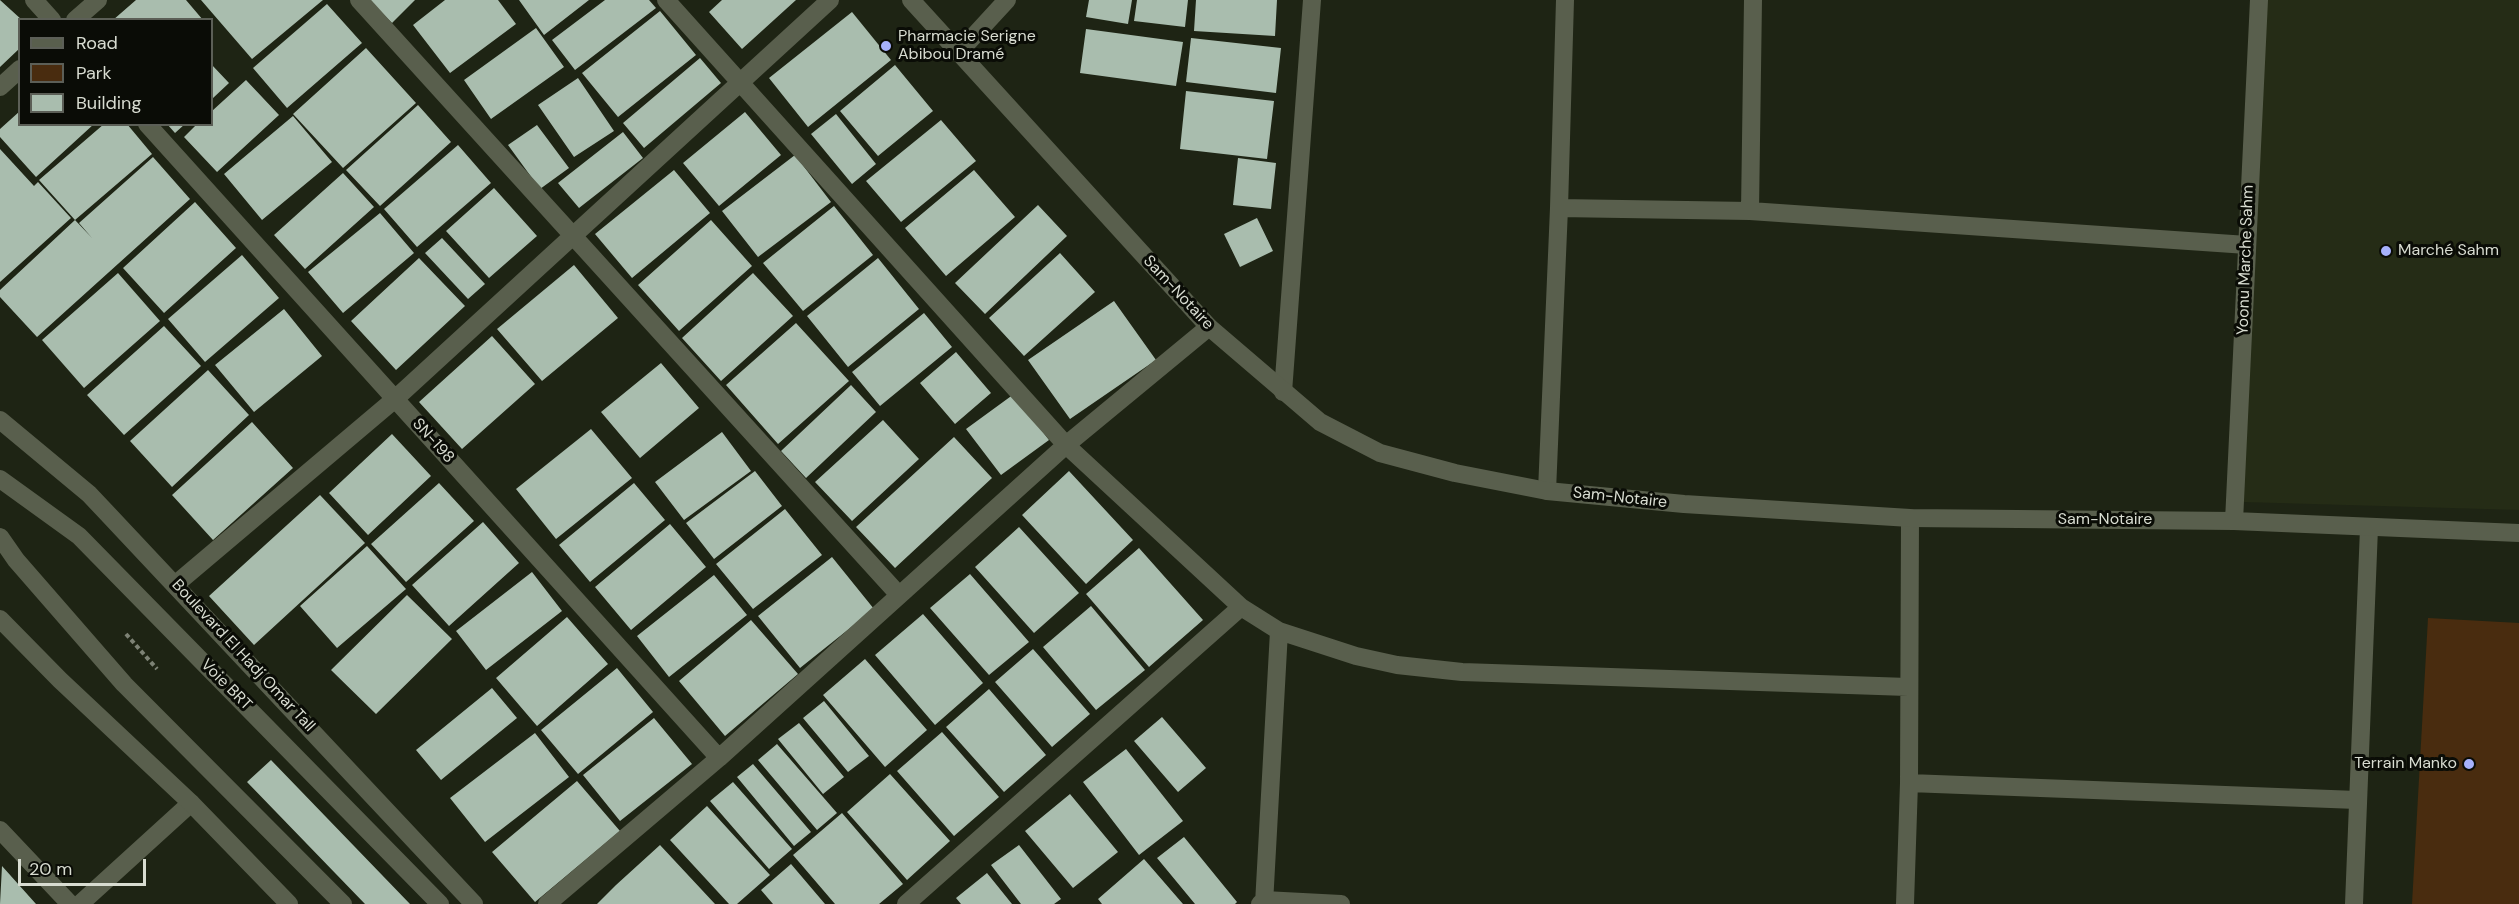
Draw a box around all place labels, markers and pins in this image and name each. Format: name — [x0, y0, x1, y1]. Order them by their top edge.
place label: Pharmacie Serigne Abibou Dramé — [898, 27, 1036, 65]
marker: Pharmacie Serigne Abibou Dramé — [879, 39, 893, 53]
place label: Marché Sahm — [2398, 241, 2499, 261]
marker: Marché Sahm — [2379, 244, 2393, 258]
place label: Terrain Manko — [2354, 754, 2457, 774]
marker: Terrain Manko — [2462, 757, 2476, 771]

